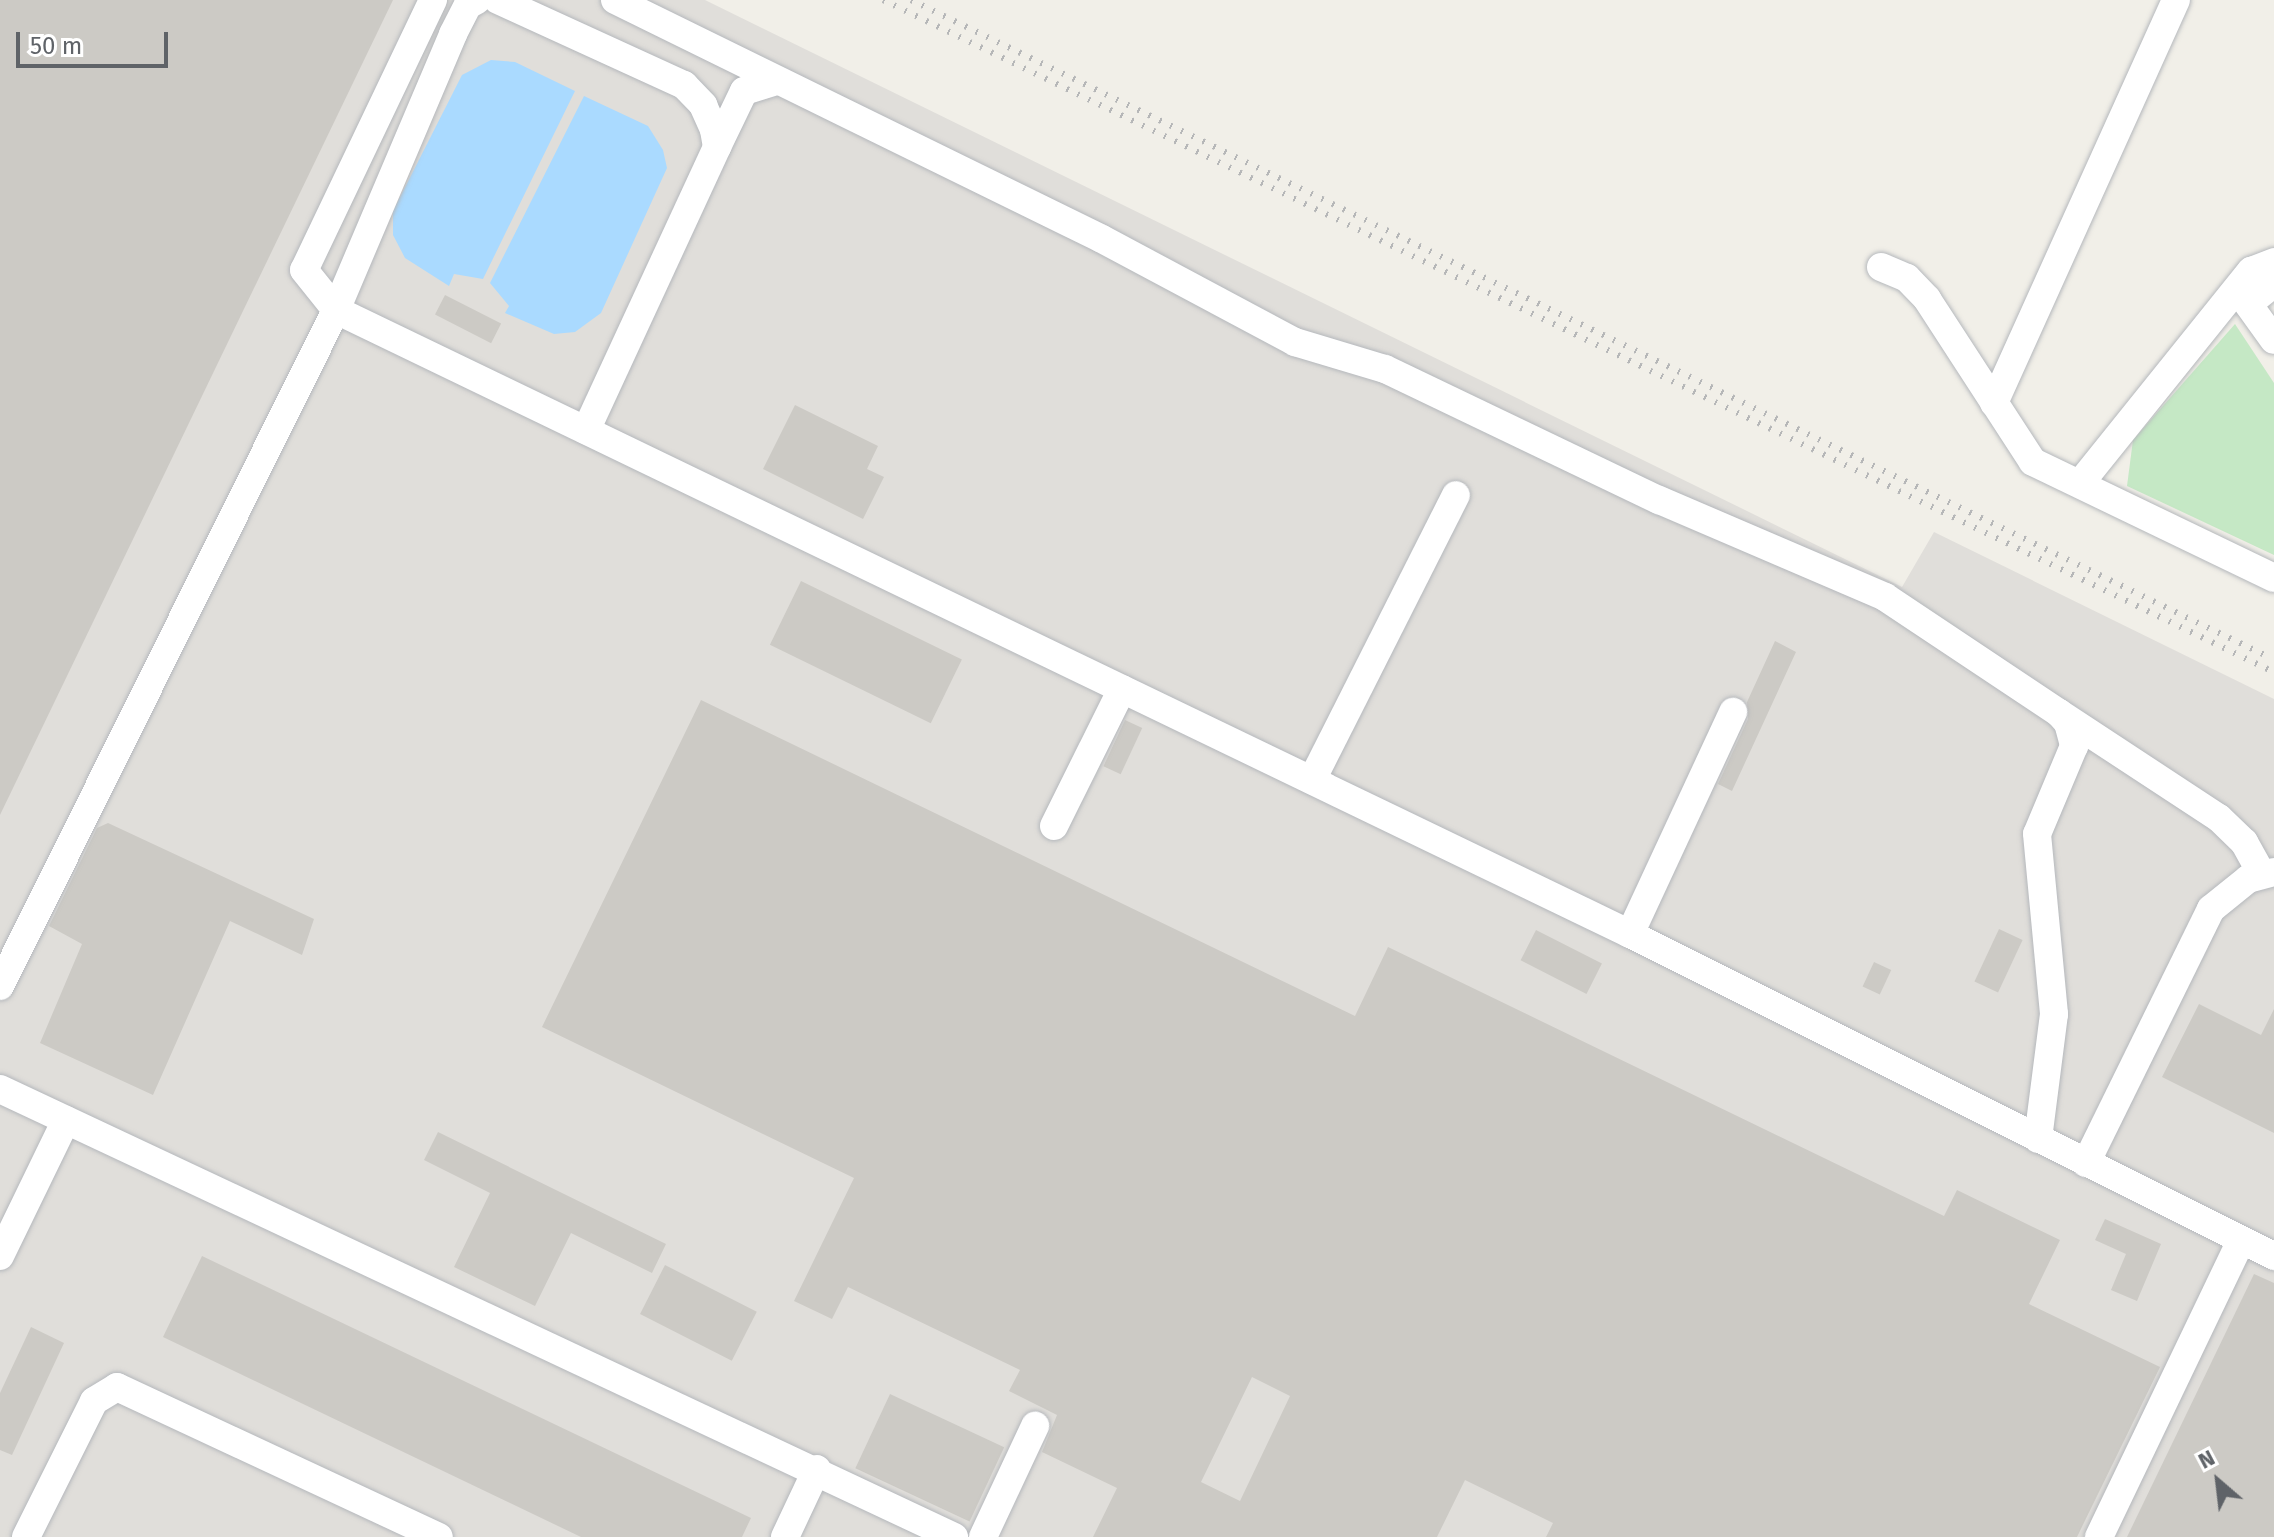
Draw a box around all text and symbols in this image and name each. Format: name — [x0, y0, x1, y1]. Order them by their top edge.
scale bar — [20, 16, 172, 66]
text: 50 m — [30, 32, 82, 60]
north arrow — [2178, 1441, 2258, 1521]
text: N — [2194, 1444, 2219, 1475]

